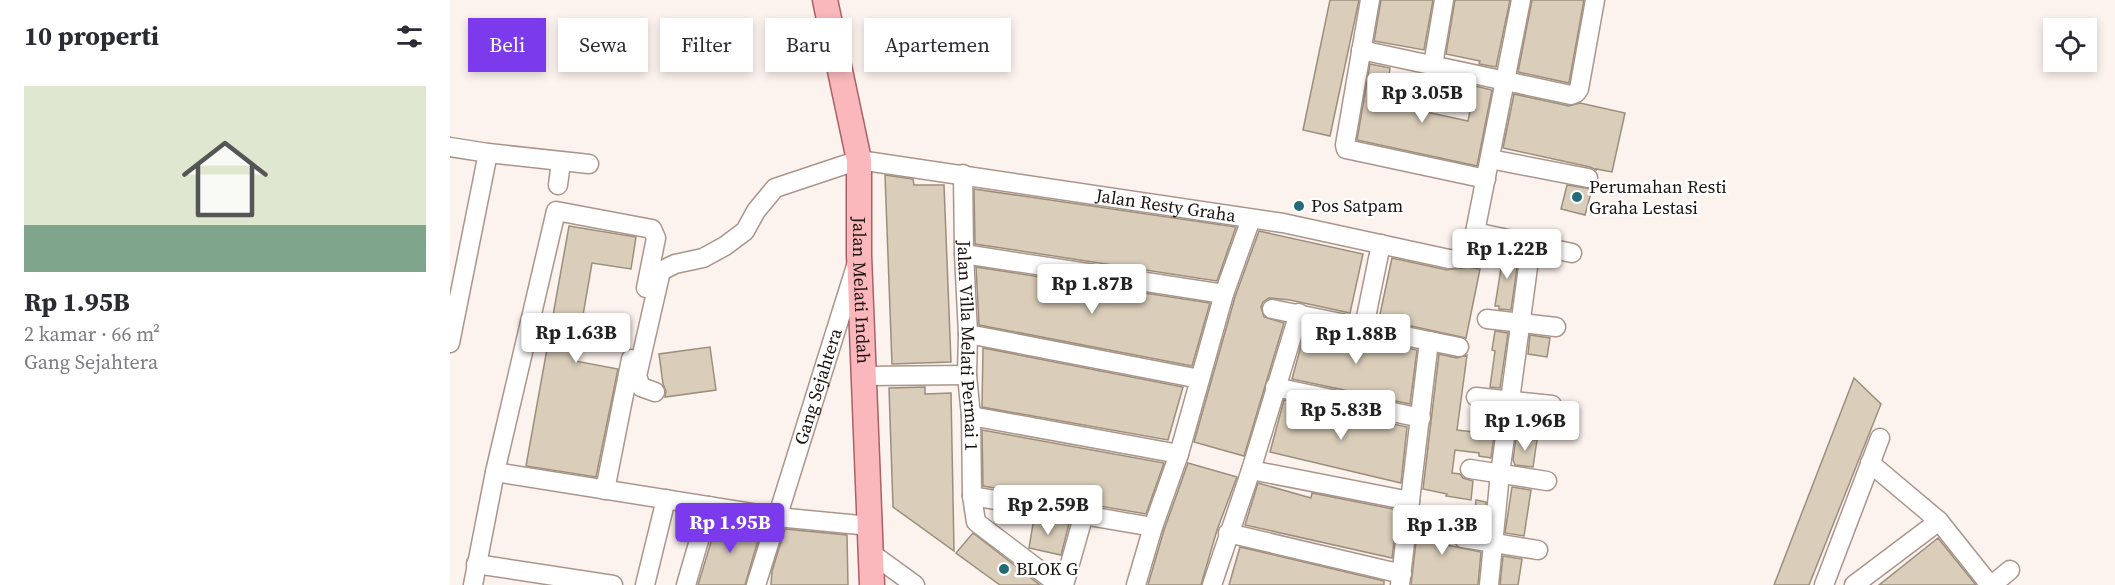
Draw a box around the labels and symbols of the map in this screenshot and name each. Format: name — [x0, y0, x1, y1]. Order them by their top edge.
pin: Rp 3.05B — [1360, 73, 1484, 124]
place label: Perumahan Resti Graha Lestasi — [1589, 174, 1727, 220]
street label: Jalan Resty Graha — [1093, 182, 1239, 228]
marker: Perumahan Resti Graha Lestasi — [1570, 190, 1584, 204]
place label: Pos Satpam — [1311, 193, 1403, 218]
marker: Pos Satpam — [1292, 199, 1306, 213]
street label: Jalan Melati Indah — [847, 216, 876, 365]
pin: Rp 1.22B — [1445, 229, 1569, 280]
street label: Jalan Villa Melati Permai 1 — [952, 239, 985, 451]
pin: Rp 1.87B — [1030, 264, 1154, 315]
pin: Rp 1.63B — [514, 313, 638, 364]
pin: Rp 1.88B — [1294, 314, 1418, 365]
street label: Gang Sejahtera — [788, 324, 848, 448]
pin: Rp 5.83B — [1279, 390, 1403, 441]
pin: Rp 1.96B — [1463, 401, 1587, 452]
pin: Rp 2.59B — [986, 485, 1110, 536]
pin: Rp 1.95B — [668, 503, 792, 554]
pin: Rp 1.3B — [1387, 505, 1497, 556]
place label: BLOK G — [1016, 556, 1078, 581]
marker: BLOK G — [997, 562, 1011, 576]

